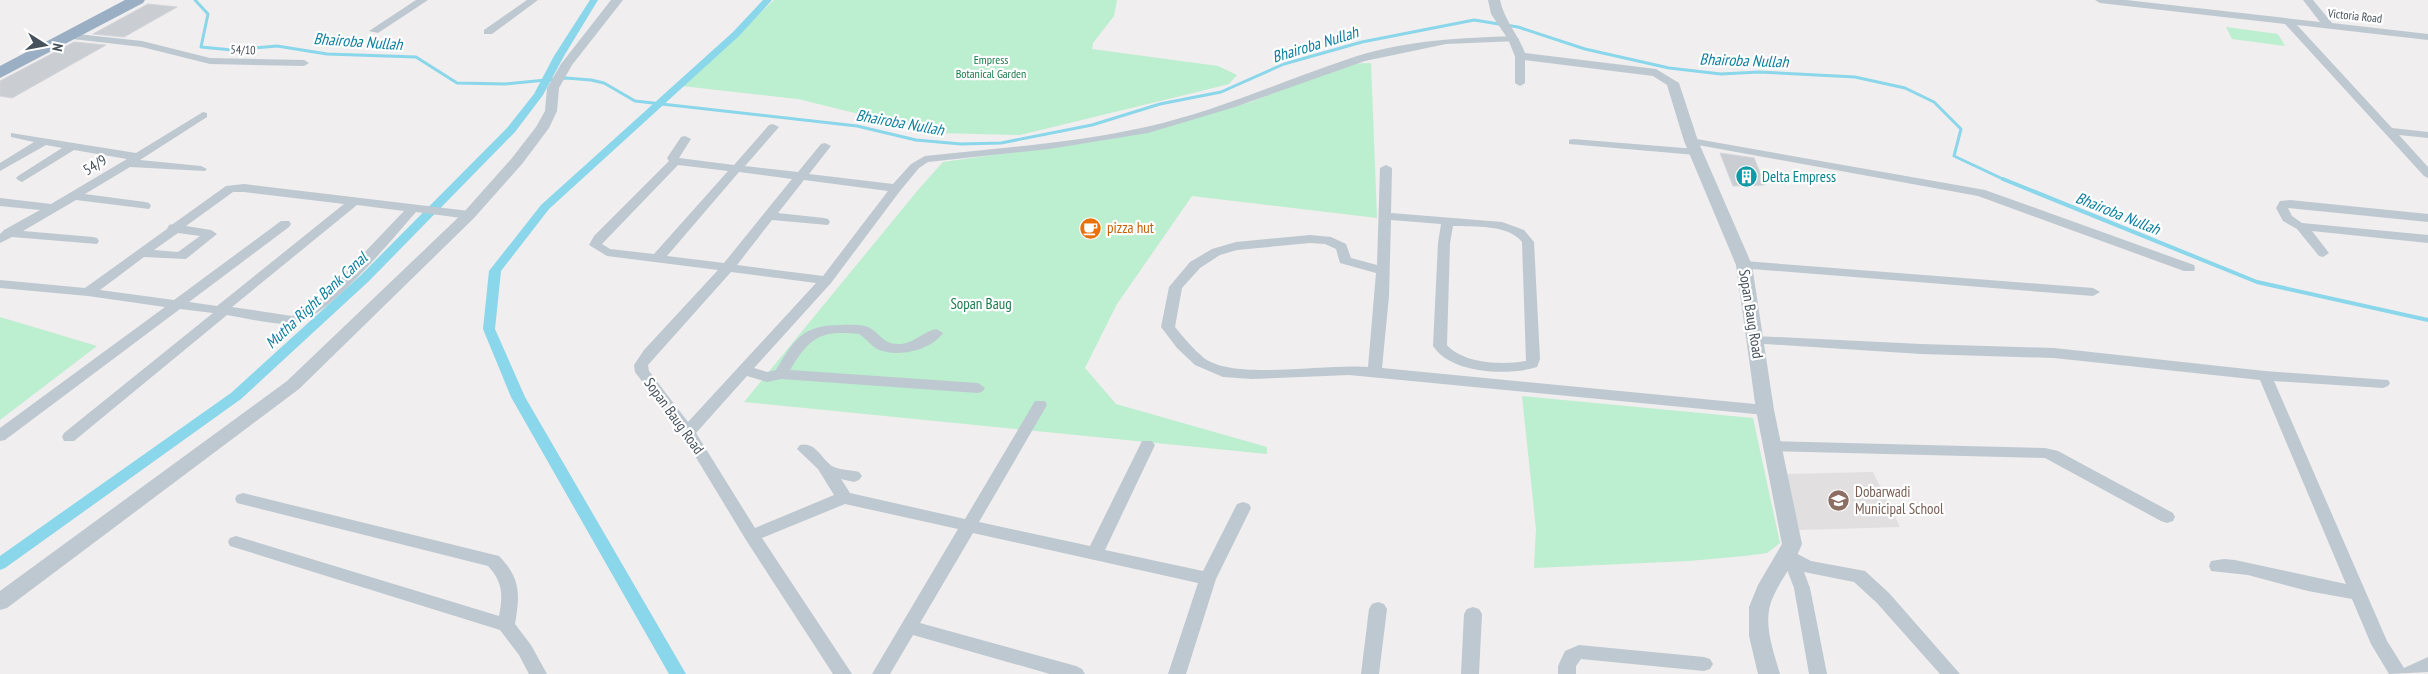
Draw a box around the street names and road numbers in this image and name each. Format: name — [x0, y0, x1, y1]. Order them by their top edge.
street label: Victoria Road — [2326, 5, 2383, 26]
street label: 54/10 — [230, 42, 256, 57]
street label: 54/9 — [79, 150, 110, 179]
street label: Sopan Baug Road — [1735, 268, 1768, 360]
street label: Sopan Baug Road — [640, 374, 709, 458]

